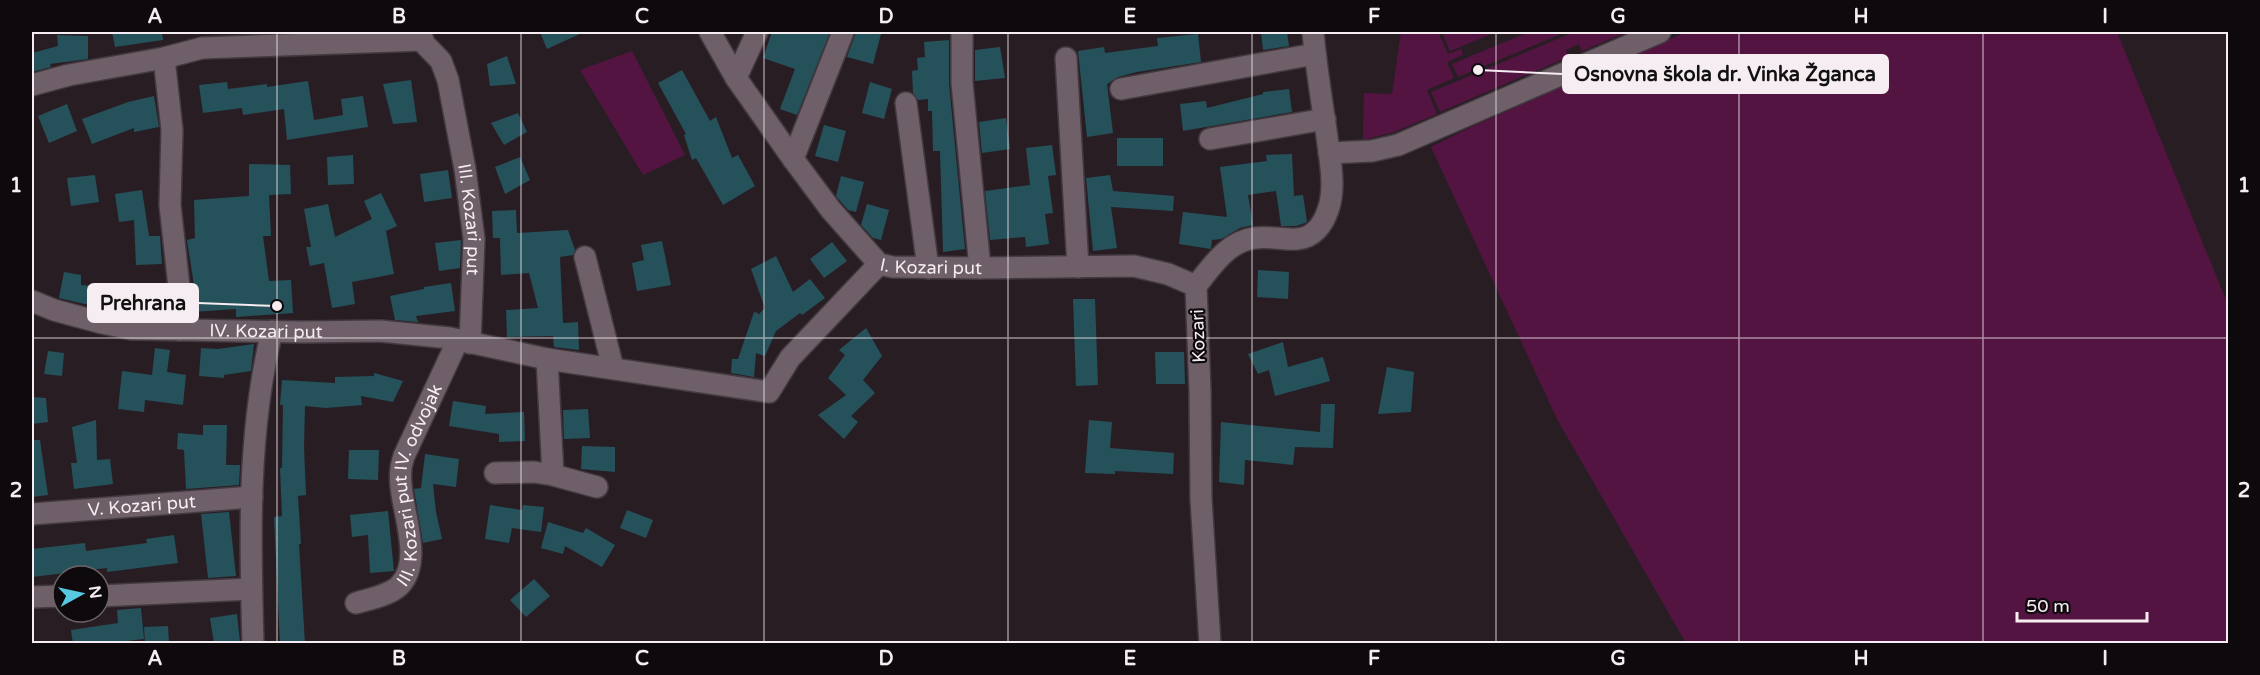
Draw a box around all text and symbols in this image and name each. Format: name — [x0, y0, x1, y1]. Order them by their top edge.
text: A — [148, 5, 163, 29]
text: B — [392, 5, 406, 29]
text: C — [635, 5, 649, 29]
text: D — [878, 5, 894, 29]
text: E — [1124, 5, 1137, 29]
text: F — [1368, 5, 1380, 29]
text: G — [1610, 5, 1626, 29]
text: H — [1853, 5, 1869, 29]
text: I — [2102, 5, 2108, 29]
callout: Osnovna škola dr. Vinka Žganca — [1563, 55, 1888, 93]
text: Osnovna škola dr. Vinka Žganca — [1574, 62, 1876, 87]
street label: III. Kozari put — [453, 162, 485, 276]
text: 1 — [10, 174, 22, 198]
text: 1 — [2238, 174, 2250, 198]
street label: I. Kozari put — [878, 254, 982, 279]
callout: Prehrana — [88, 284, 198, 322]
text: Prehrana — [100, 292, 186, 316]
street label: Kozari — [1186, 309, 1210, 363]
street label: IV. Kozari put — [209, 319, 323, 343]
street label: III. Kozari put IV. odvojak — [389, 380, 447, 591]
text: 2 — [10, 479, 22, 503]
text: 2 — [2238, 479, 2250, 503]
street label: V. Kozari put — [87, 490, 197, 521]
north arrow — [51, 564, 111, 624]
text: N — [84, 584, 106, 600]
scale bar — [2017, 585, 2148, 623]
text: 50 m — [2026, 595, 2070, 617]
text: A — [148, 647, 163, 671]
text: B — [392, 647, 406, 671]
text: C — [635, 647, 649, 671]
text: D — [878, 647, 894, 671]
text: E — [1124, 647, 1137, 671]
text: F — [1368, 647, 1380, 671]
text: G — [1610, 647, 1626, 671]
text: H — [1853, 647, 1869, 671]
text: I — [2102, 647, 2108, 671]

